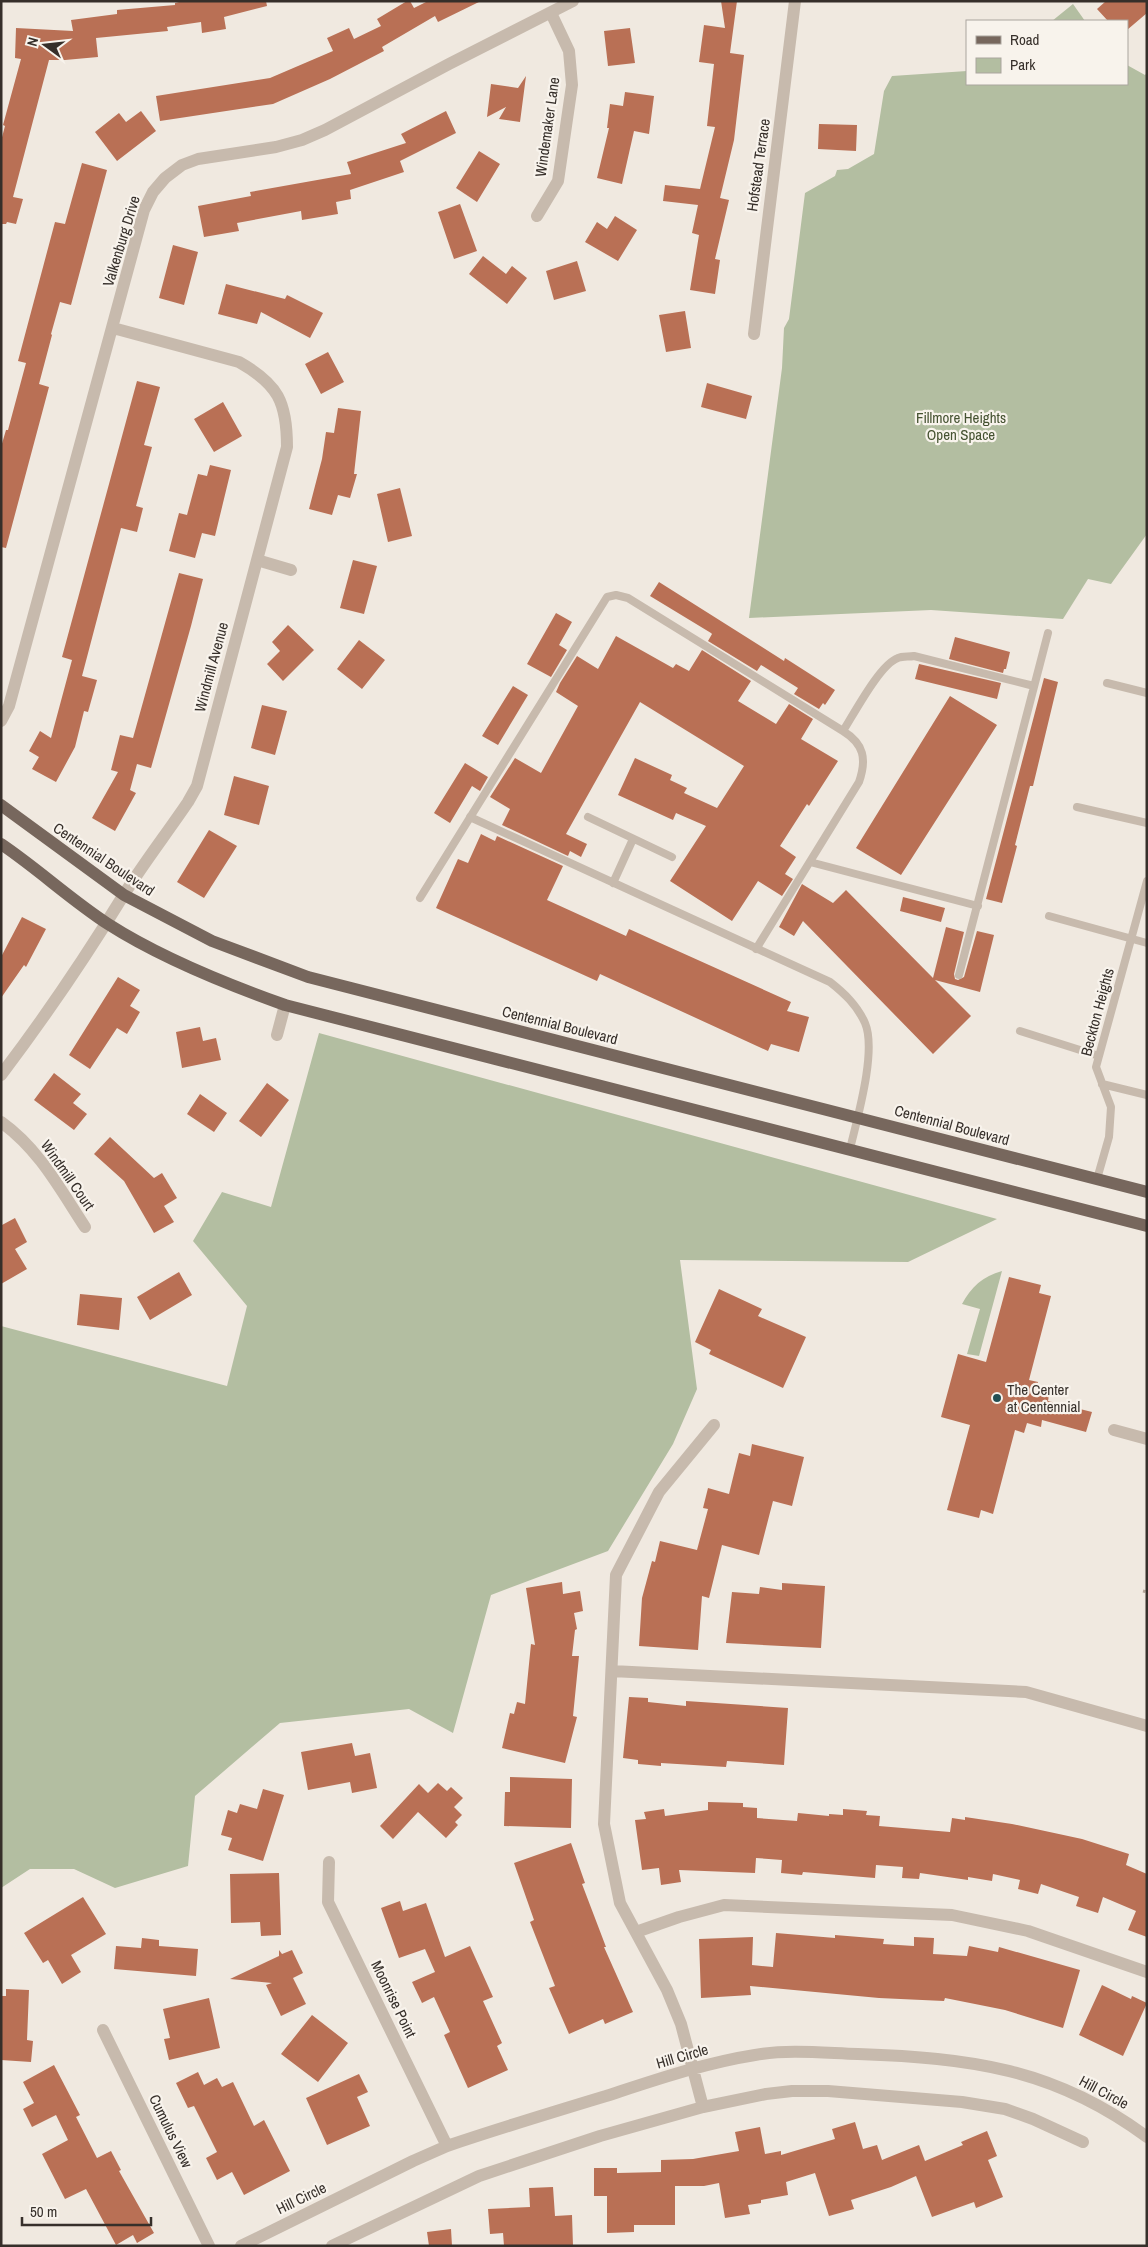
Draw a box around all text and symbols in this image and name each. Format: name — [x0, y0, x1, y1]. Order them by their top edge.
north arrow — [20, 20, 70, 70]
legend — [966, 20, 1128, 85]
text: Road — [1010, 29, 1039, 50]
text: N — [23, 35, 42, 48]
text: Park — [1010, 54, 1036, 75]
street label: Windemaker Lane — [530, 76, 564, 178]
street label: Hofstead Terrace — [741, 117, 775, 213]
street label: Valkenburg Drive — [97, 193, 145, 289]
park label: Fillmore Heights Open Space — [916, 407, 1006, 445]
street label: Windmill Avenue — [189, 620, 233, 714]
street label: Centennial Boulevard — [49, 817, 159, 901]
street label: Beckton Heights — [1075, 966, 1119, 1058]
street label: Centennial Boulevard — [500, 1001, 620, 1049]
street label: Centennial Boulevard — [892, 1100, 1012, 1150]
street label: Windmill Court — [36, 1136, 100, 1215]
place label: The Center at Centennial — [1007, 1379, 1080, 1417]
marker: The Center at Centennial — [991, 1392, 1003, 1404]
street label: Moonrise Point — [366, 1957, 422, 2042]
street label: Hill Circle — [653, 2039, 711, 2073]
street label: Hill Circle — [1076, 2070, 1133, 2114]
street label: Cumulus View — [144, 2091, 198, 2171]
street label: Hill Circle — [272, 2177, 330, 2219]
scale bar — [22, 2194, 151, 2226]
text: 50 m — [30, 2201, 57, 2222]

